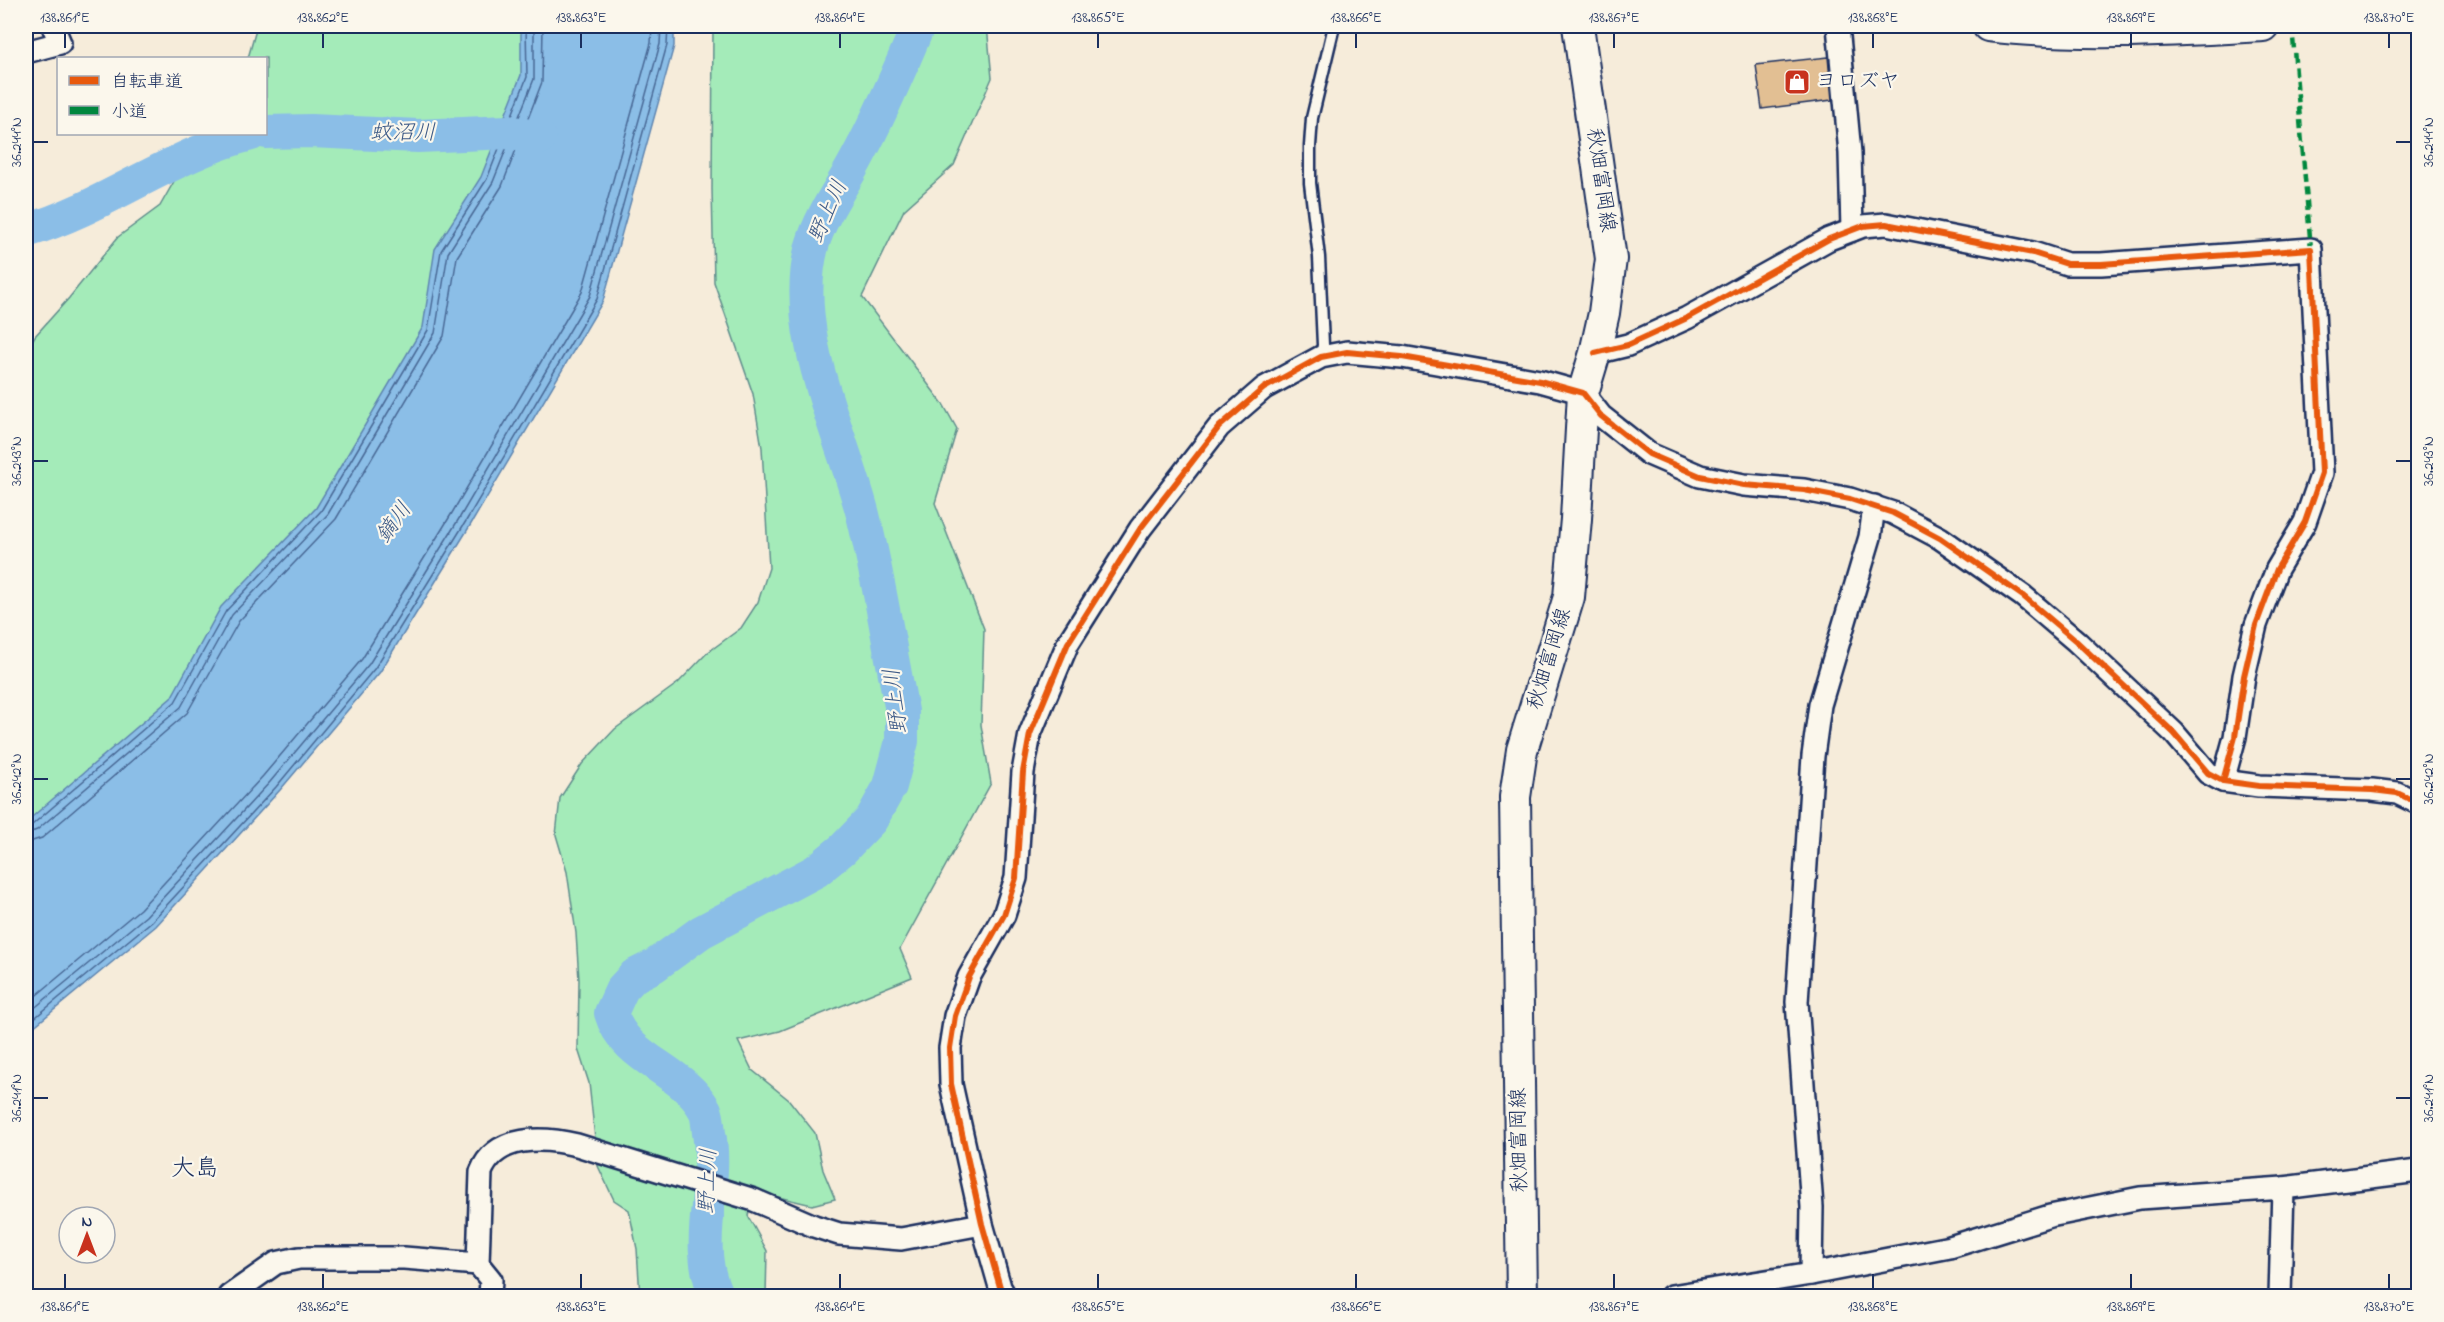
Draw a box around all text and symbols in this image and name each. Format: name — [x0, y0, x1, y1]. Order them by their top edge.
text: 138.861°E — [40, 7, 90, 29]
text: 138.862°E — [297, 7, 349, 29]
text: 138.863°E — [555, 7, 607, 29]
text: 138.864°E — [814, 7, 866, 29]
text: 138.865°E — [1071, 7, 1125, 29]
text: 138.866°E — [1330, 7, 1382, 29]
text: 138.867°E — [1588, 7, 1640, 29]
text: 138.868°E — [1848, 7, 1898, 29]
text: 138.869°E — [2106, 7, 2156, 29]
text: 138.870°E — [2363, 7, 2415, 29]
legend — [57, 57, 267, 135]
shop icon: ヨロズヤ — [1782, 67, 1812, 97]
place label: ヨロズヤ — [1816, 67, 1900, 97]
text: 自転車道 — [111, 70, 183, 96]
text: 小道 — [111, 100, 147, 126]
text: 36.244°N — [6, 117, 28, 167]
text: 36.244°N — [2418, 117, 2440, 167]
water label: 蚊沼川 — [370, 118, 436, 150]
street label: 秋畑富岡線 — [1578, 126, 1622, 234]
water label: 野上川 — [801, 175, 857, 249]
text: 36.243°N — [6, 436, 28, 486]
text: 36.243°N — [2418, 436, 2440, 486]
water label: 鏑川 — [369, 496, 421, 550]
street label: 秋畑富岡線 — [1520, 604, 1580, 714]
water label: 野上川 — [877, 666, 917, 736]
text: 36.242°N — [6, 753, 28, 805]
text: 36.242°N — [2418, 753, 2440, 805]
text: 36.241°N — [6, 1074, 28, 1122]
text: 36.241°N — [2418, 1074, 2440, 1122]
street label: 秋畑富岡線 — [1504, 1087, 1536, 1193]
water label: 野上川 — [692, 1147, 726, 1215]
district label: 大島 — [171, 1152, 219, 1187]
north arrow — [57, 1205, 117, 1265]
text: N — [82, 1210, 93, 1234]
text: 138.861°E — [40, 1296, 90, 1318]
text: 138.862°E — [297, 1296, 349, 1318]
text: 138.863°E — [555, 1296, 607, 1318]
text: 138.864°E — [814, 1296, 866, 1318]
text: 138.865°E — [1071, 1296, 1125, 1318]
text: 138.866°E — [1330, 1296, 1382, 1318]
text: 138.867°E — [1588, 1296, 1640, 1318]
text: 138.868°E — [1848, 1296, 1898, 1318]
text: 138.869°E — [2106, 1296, 2156, 1318]
text: 138.870°E — [2363, 1296, 2415, 1318]

